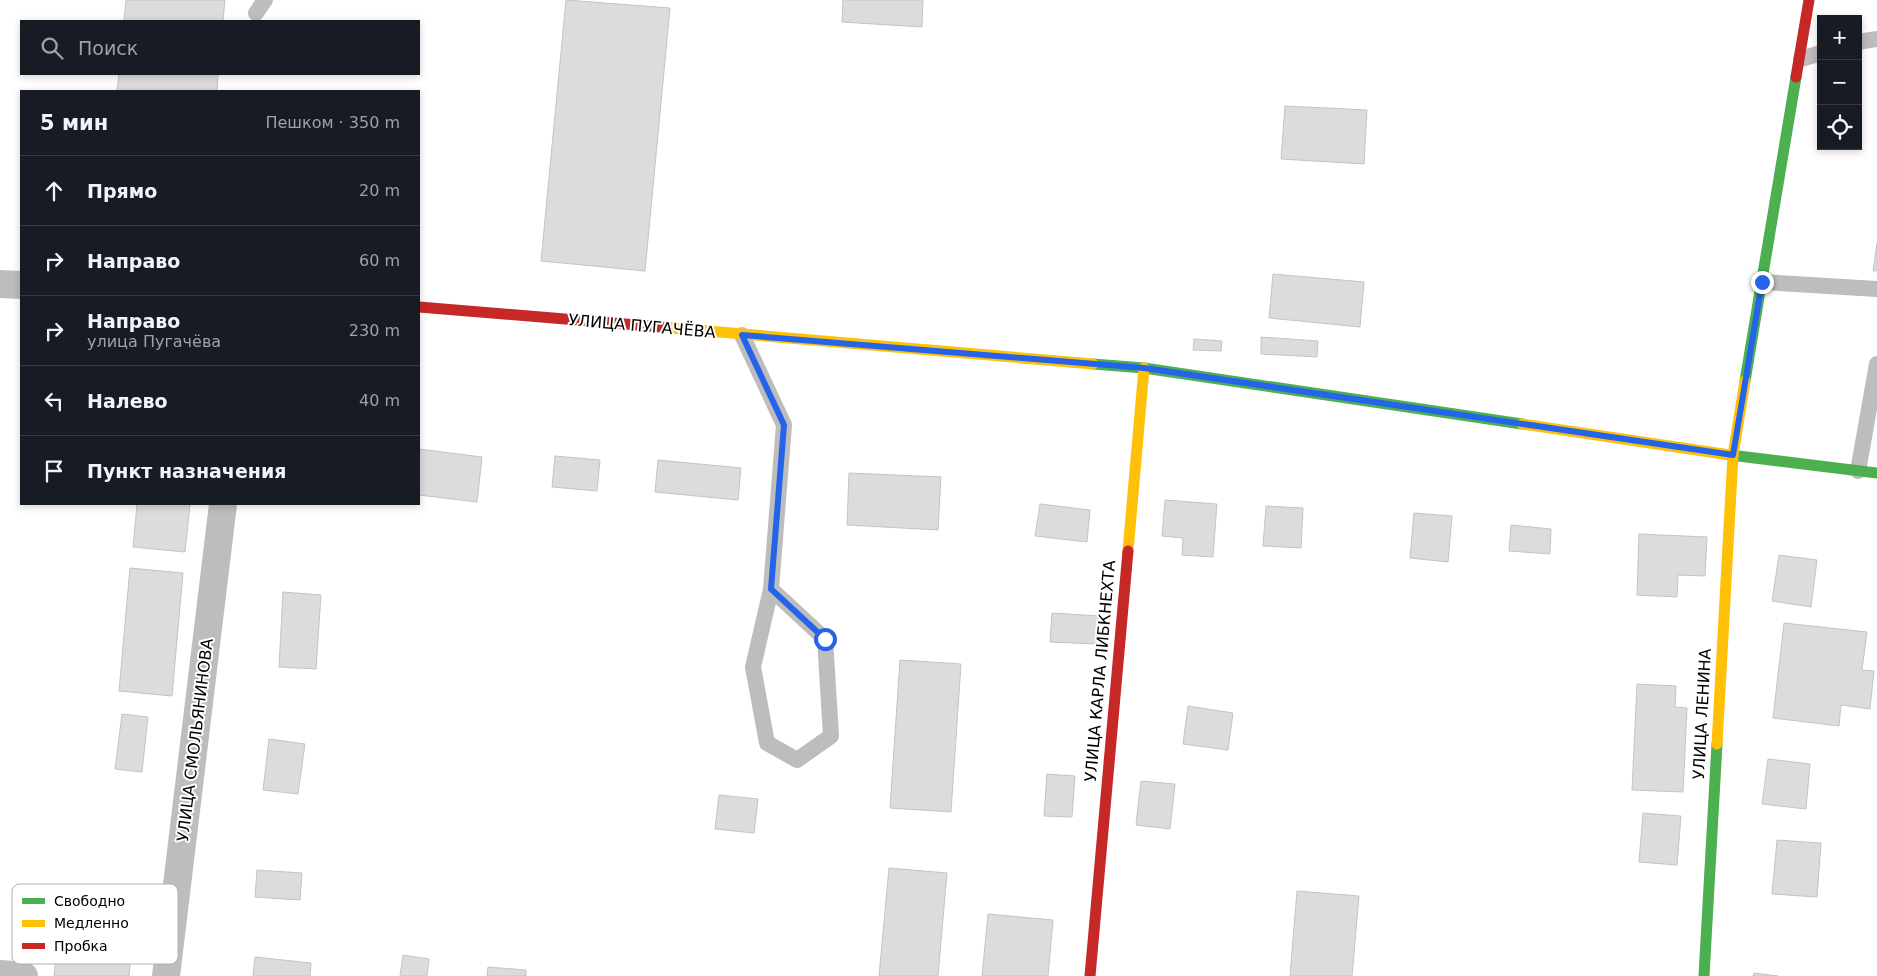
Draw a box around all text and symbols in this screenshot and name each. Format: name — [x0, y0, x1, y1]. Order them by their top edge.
map controls — [1817, 15, 1862, 150]
button: + — [1817, 15, 1862, 60]
search box — [20, 20, 420, 75]
icon: search — [38, 34, 66, 62]
text: Поиск — [78, 37, 138, 59]
button: − — [1817, 60, 1862, 105]
button: locate — [1817, 105, 1862, 150]
text: 5 мин — [40, 111, 108, 135]
text: Пешком · 350 m — [265, 113, 400, 132]
icon: ahead — [40, 177, 68, 205]
text: Прямо — [87, 180, 157, 202]
text: 20 m — [359, 181, 400, 200]
icon: right — [40, 247, 68, 275]
text: Направо — [87, 250, 180, 272]
text: 60 m — [359, 251, 400, 270]
route end — [1751, 271, 1774, 294]
text: Направо — [87, 310, 180, 332]
street label: УЛИЦА ПУГАЧЁВА — [568, 310, 716, 342]
icon: right — [40, 317, 68, 345]
text: 230 m — [349, 321, 400, 340]
text: улица Пугачёва — [87, 332, 221, 351]
icon: left — [40, 387, 68, 415]
text: Налево — [87, 390, 168, 412]
text: 40 m — [359, 391, 400, 410]
icon: arrive — [40, 457, 68, 485]
text: Пункт назначения — [87, 460, 286, 482]
street label: УЛИЦА КАРЛА ЛИБКНЕХТА — [1081, 559, 1119, 783]
route start — [814, 628, 837, 651]
street label: УЛИЦА СМОЛЬЯНИНОВА — [173, 637, 217, 843]
street label: УЛИЦА ЛЕНИНА — [1689, 648, 1715, 780]
legend — [12, 884, 178, 964]
text: Свободно — [54, 893, 125, 909]
text: Медленно — [54, 915, 129, 931]
text: Пробка — [54, 938, 108, 954]

